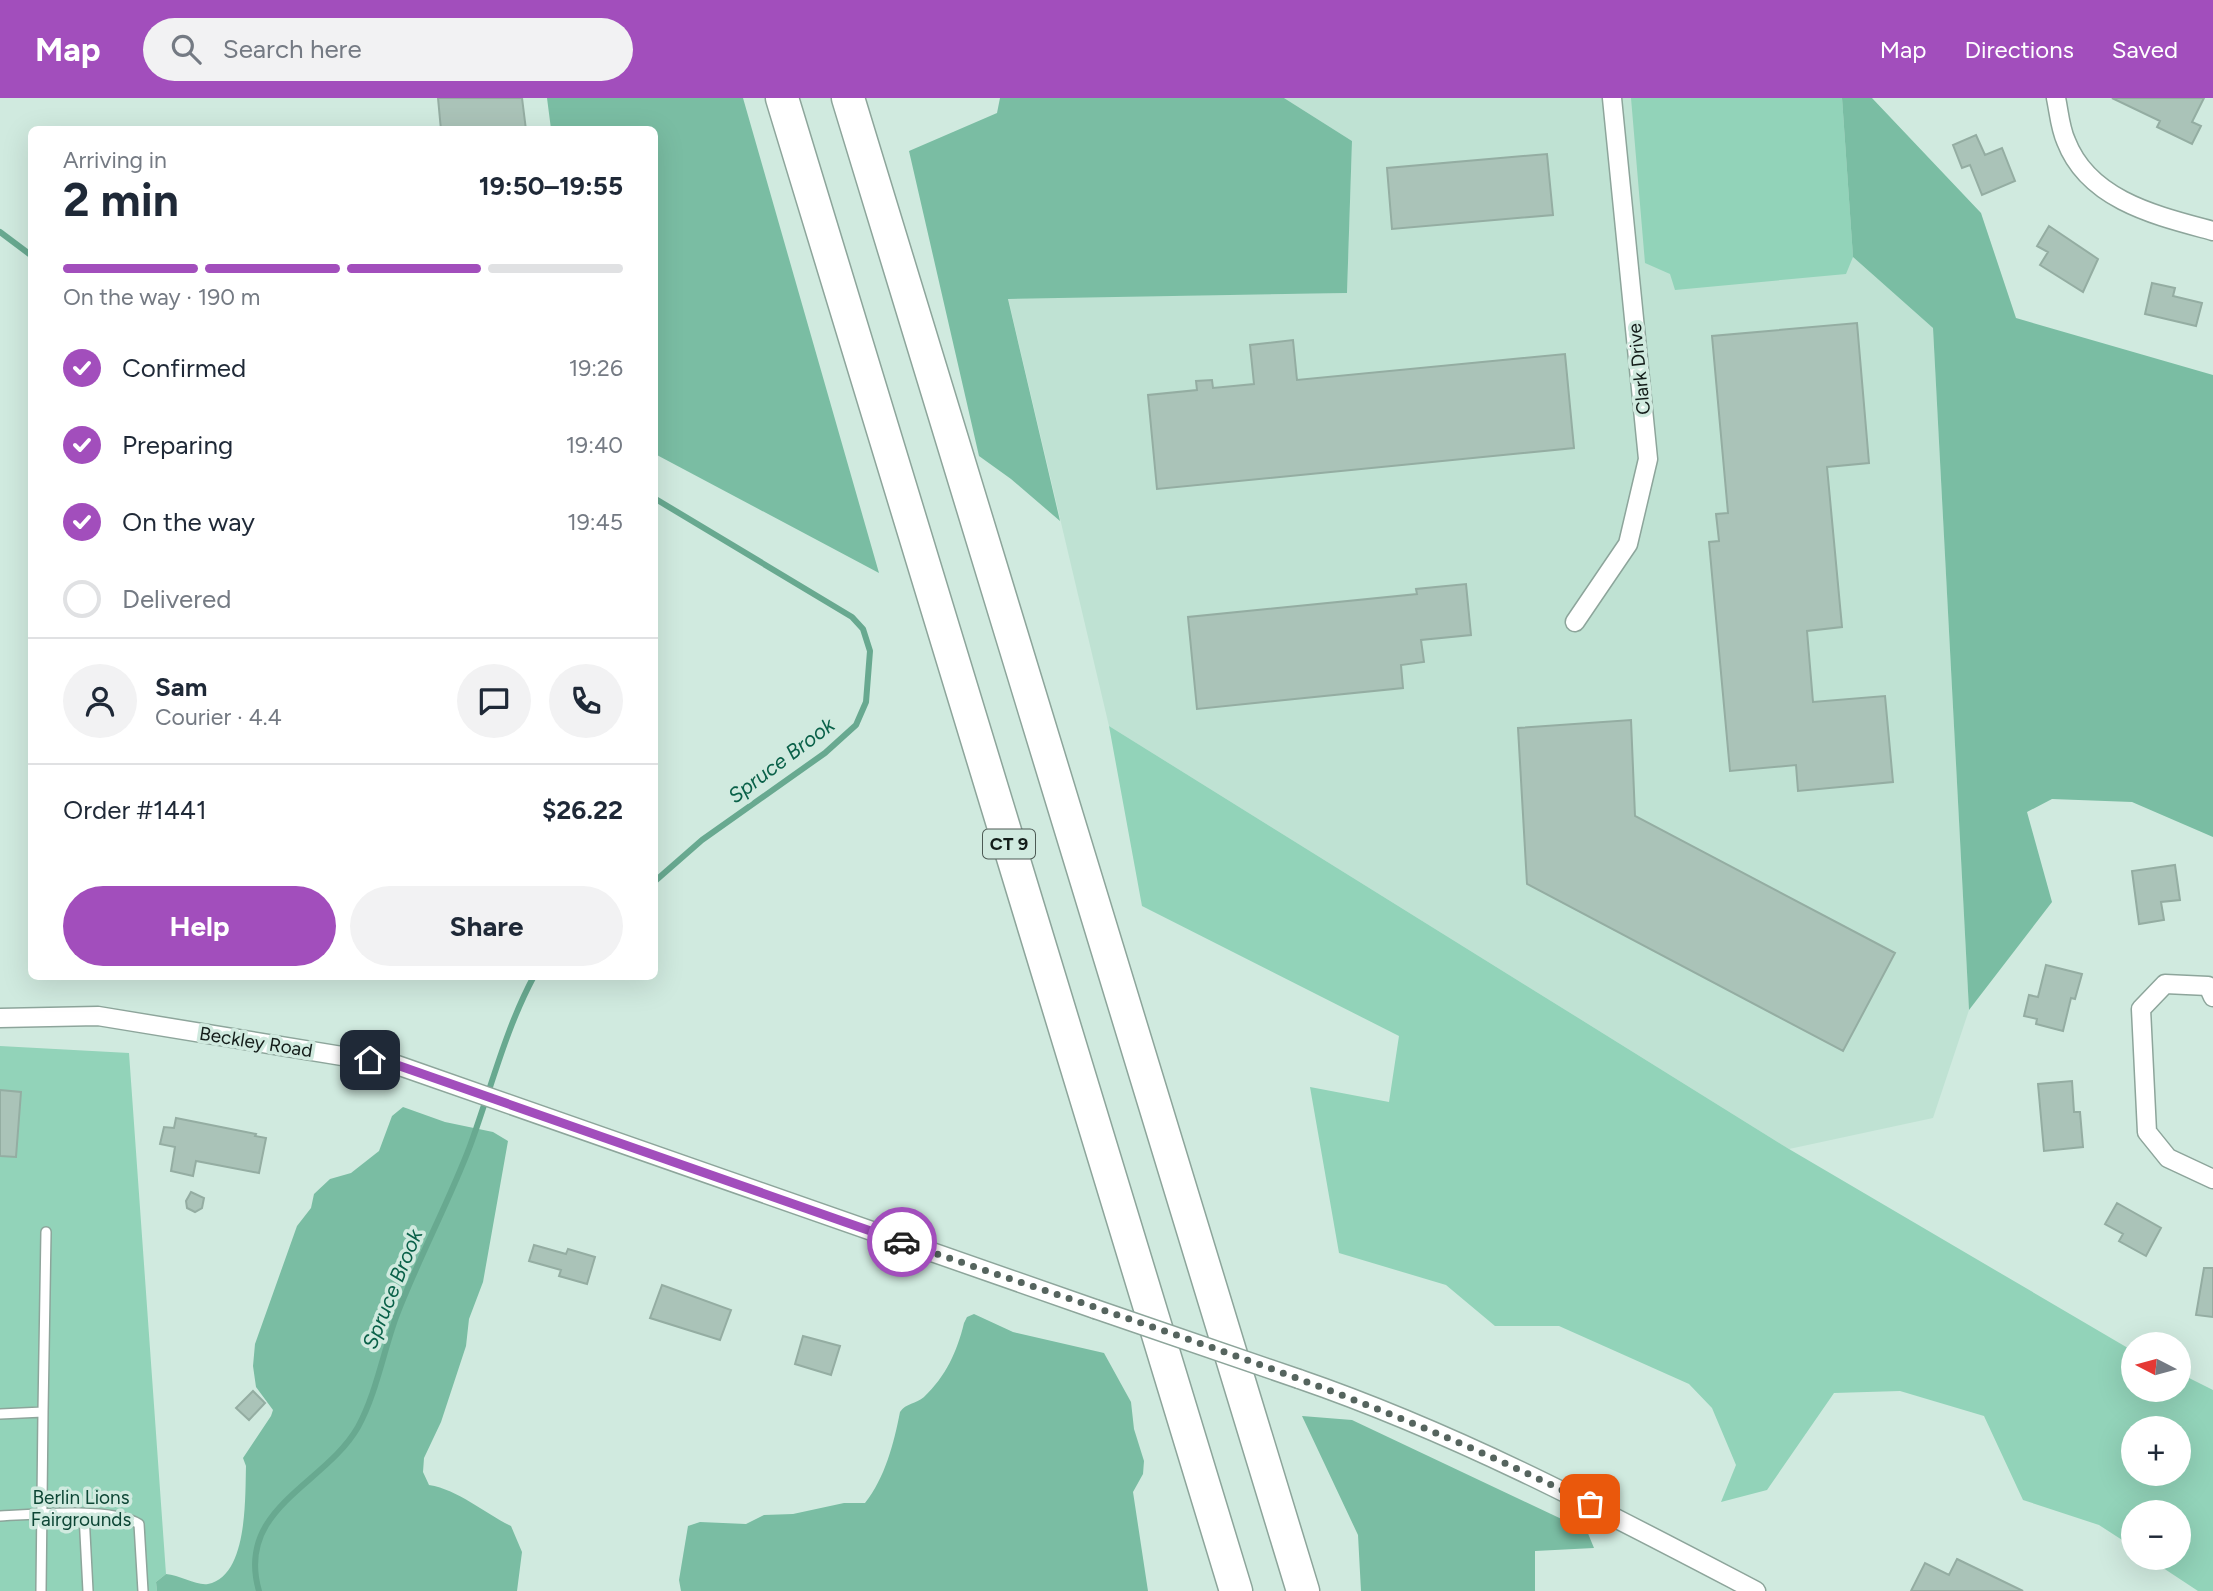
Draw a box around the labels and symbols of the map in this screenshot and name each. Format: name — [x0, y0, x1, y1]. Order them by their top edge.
street label: Clark Drive — [1623, 322, 1655, 416]
water label: Spruce Brook — [723, 711, 840, 808]
road number: CT 9 — [983, 830, 1035, 858]
street label: Beckley Road — [198, 1022, 314, 1062]
pin — [340, 1030, 400, 1090]
courier — [867, 1207, 937, 1277]
water label: Spruce Brook — [357, 1225, 428, 1352]
north arrow — [2121, 1332, 2191, 1402]
pin — [1560, 1474, 1620, 1534]
park label: Berlin Lions Fairgrounds — [31, 1486, 131, 1531]

